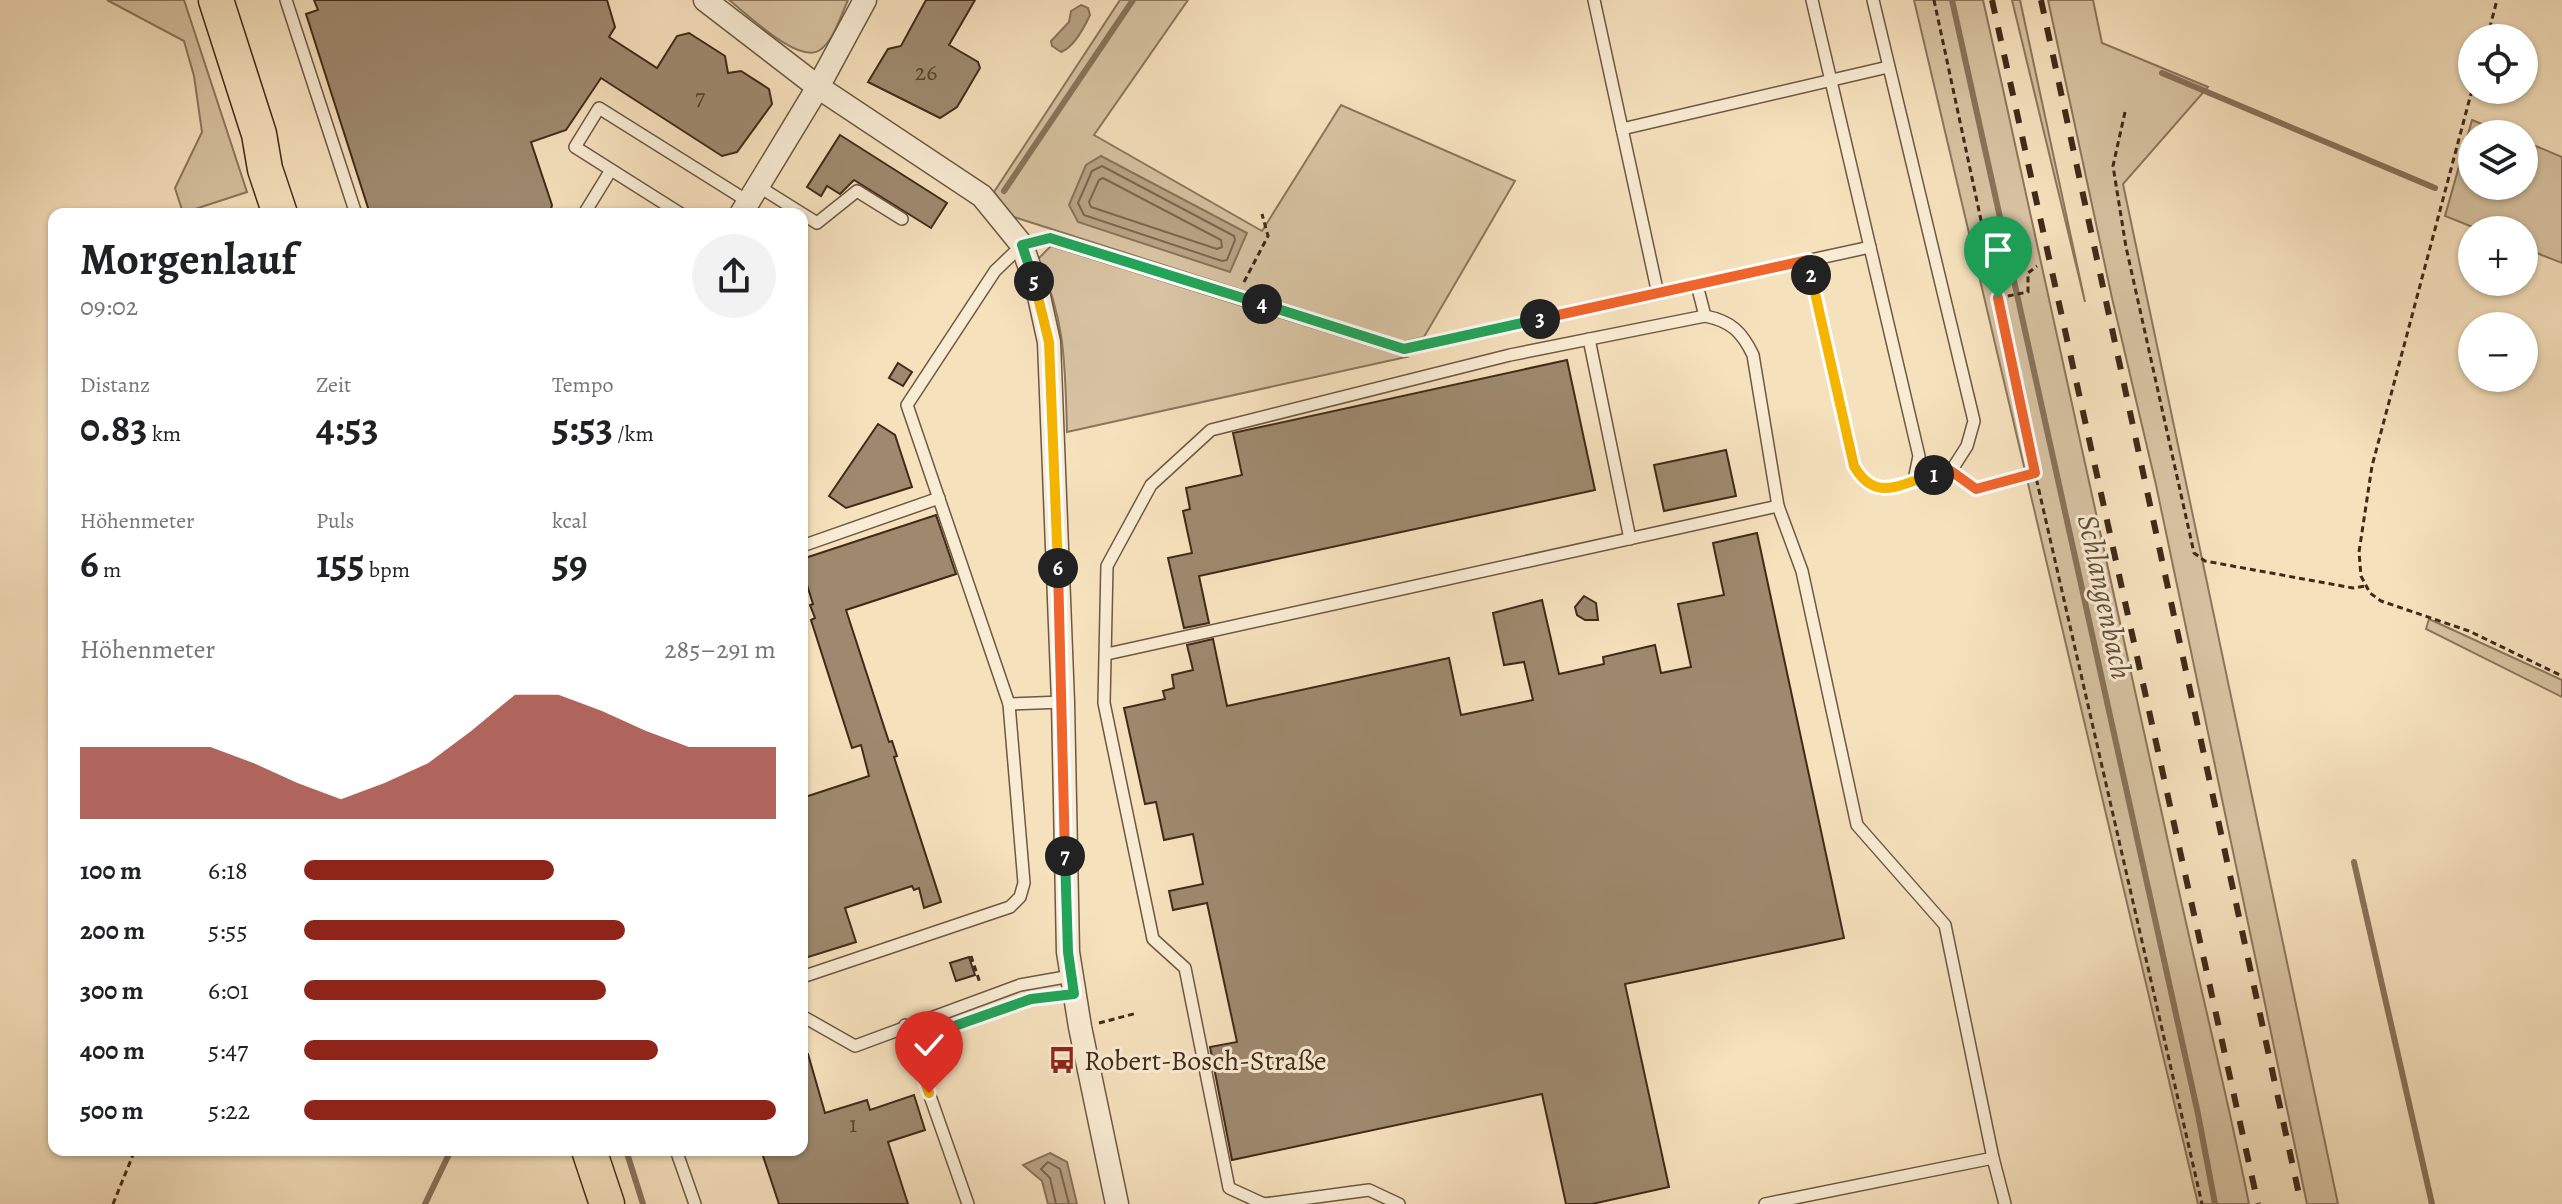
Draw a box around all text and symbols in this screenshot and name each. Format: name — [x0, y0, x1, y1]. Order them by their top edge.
map controls — [2458, 24, 2538, 392]
button: locate — [2458, 24, 2538, 104]
house number: 26 — [915, 56, 937, 88]
house number: 7 — [695, 81, 706, 113]
button: layers — [2458, 120, 2538, 200]
pin — [1964, 216, 2032, 298]
button: + — [2458, 216, 2538, 296]
icon: arrive — [1976, 228, 2020, 272]
text: Morgenlauf — [80, 229, 296, 289]
button: share — [692, 234, 776, 318]
pin: 2 — [1791, 255, 1831, 295]
text: 2 — [1806, 260, 1816, 290]
pin: 5 — [1014, 261, 1054, 301]
text: 5 — [1029, 266, 1039, 296]
pin: 4 — [1242, 284, 1282, 324]
text: 09:02 — [80, 289, 138, 324]
text: 4 — [1257, 289, 1267, 319]
pin: 3 — [1520, 299, 1560, 339]
text: 3 — [1535, 304, 1545, 334]
button: − — [2458, 312, 2538, 392]
text: Distanz — [80, 370, 150, 400]
text: Zeit — [316, 370, 351, 400]
text: Tempo — [552, 370, 613, 400]
text: 0.83 — [80, 400, 148, 455]
text: 4:53 — [316, 400, 379, 455]
text: 5:53 — [552, 400, 613, 455]
text: km — [148, 419, 181, 449]
text: /km — [613, 419, 654, 449]
pin: 1 — [1914, 455, 1954, 495]
text: 1 — [1930, 460, 1938, 490]
text: Höhenmeter — [80, 506, 194, 536]
text: Puls — [316, 506, 354, 536]
text: kcal — [552, 506, 587, 536]
water label: Schlangenbach — [2068, 511, 2142, 683]
text: 6 — [80, 536, 99, 591]
text: 155 — [316, 536, 364, 591]
text: 59 — [552, 536, 588, 591]
pin: 6 — [1038, 548, 1078, 588]
text: 6 — [1053, 553, 1063, 583]
text: m — [99, 555, 121, 585]
text: bpm — [364, 555, 410, 585]
text: Höhenmeter — [80, 632, 215, 667]
text: 285–291 m — [664, 632, 776, 667]
pin: 7 — [1045, 836, 1085, 876]
text: 7 — [1060, 841, 1070, 871]
text: 100 m — [80, 853, 142, 888]
text: 6:18 — [208, 853, 248, 888]
text: 200 m — [80, 913, 145, 948]
text: 5:55 — [208, 913, 248, 948]
text: 300 m — [80, 973, 144, 1008]
text: 6:01 — [208, 973, 249, 1008]
pin — [895, 1011, 963, 1093]
icon: check — [907, 1023, 951, 1067]
text: 400 m — [80, 1033, 145, 1068]
text: 5:47 — [208, 1033, 248, 1068]
place label: Robert-Bosch-Straße — [1084, 1042, 1327, 1080]
bus stop icon: Robert-Bosch-Straße — [1047, 1045, 1077, 1075]
text: 500 m — [80, 1093, 144, 1128]
text: 5:22 — [208, 1093, 250, 1128]
house number: 1 — [849, 1108, 857, 1140]

